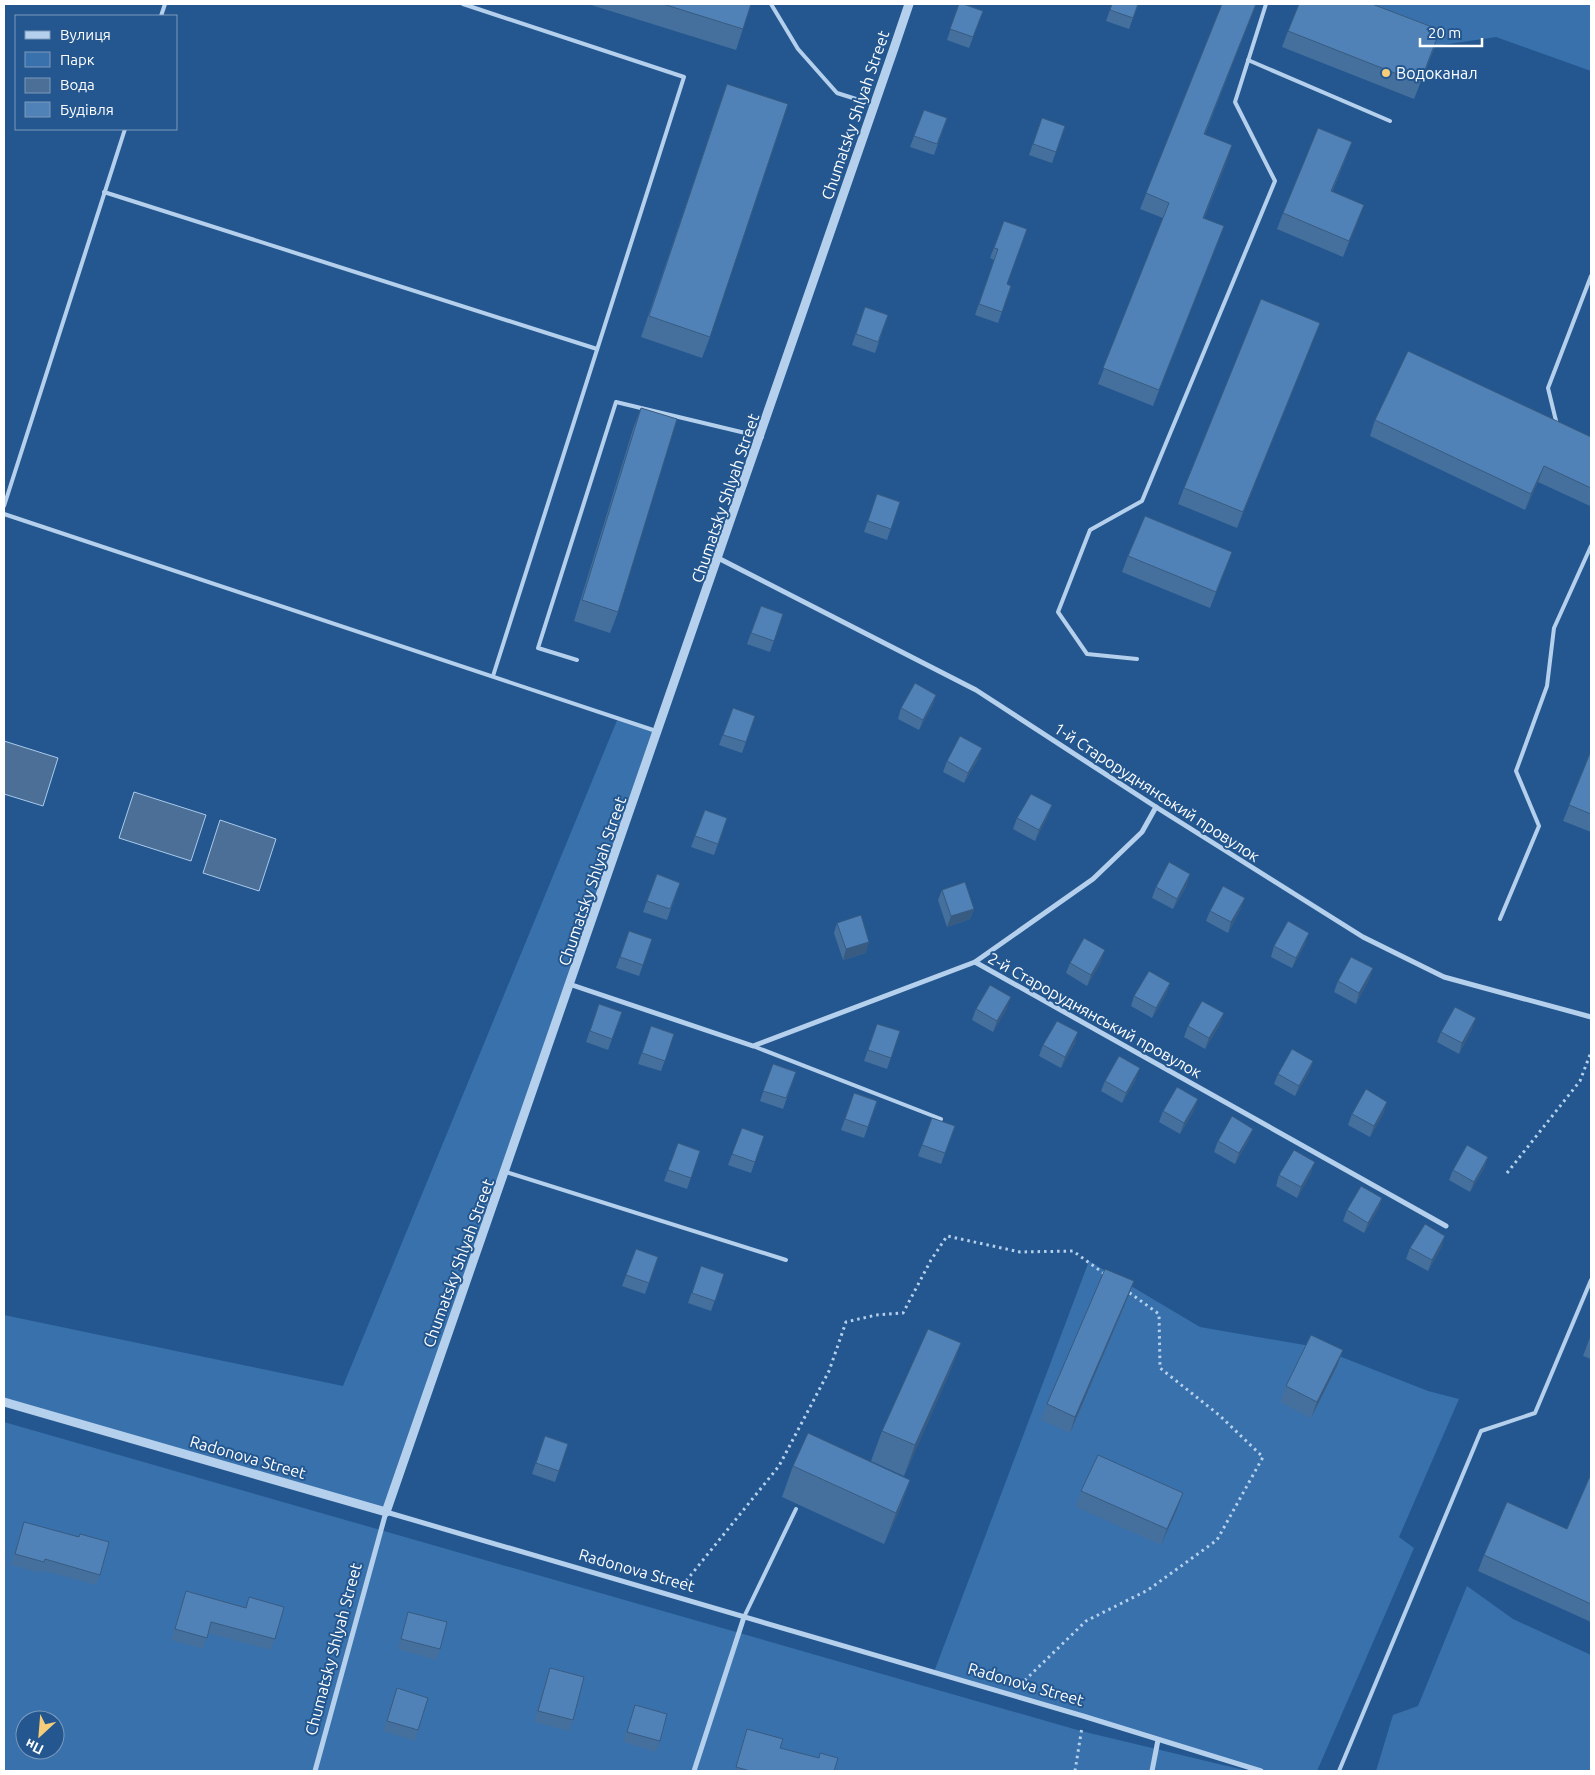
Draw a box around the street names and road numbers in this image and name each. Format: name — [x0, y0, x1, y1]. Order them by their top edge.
street label: Chumatsky Shlyah Street — [818, 27, 893, 202]
street label: Chumatsky Shlyah Street — [688, 410, 763, 585]
street label: 1-й Староруднянський провулок — [1051, 719, 1263, 865]
street label: Chumatsky Shlyah Street — [555, 793, 630, 968]
street label: 2-й Староруднянський провулок — [985, 949, 1205, 1081]
street label: Chumatsky Shlyah Street — [419, 1176, 497, 1350]
street label: Radonova Street — [188, 1432, 309, 1482]
street label: Radonova Street — [577, 1545, 698, 1595]
street label: Chumatsky Shlyah Street — [301, 1560, 365, 1737]
street label: Radonova Street — [966, 1659, 1087, 1709]

